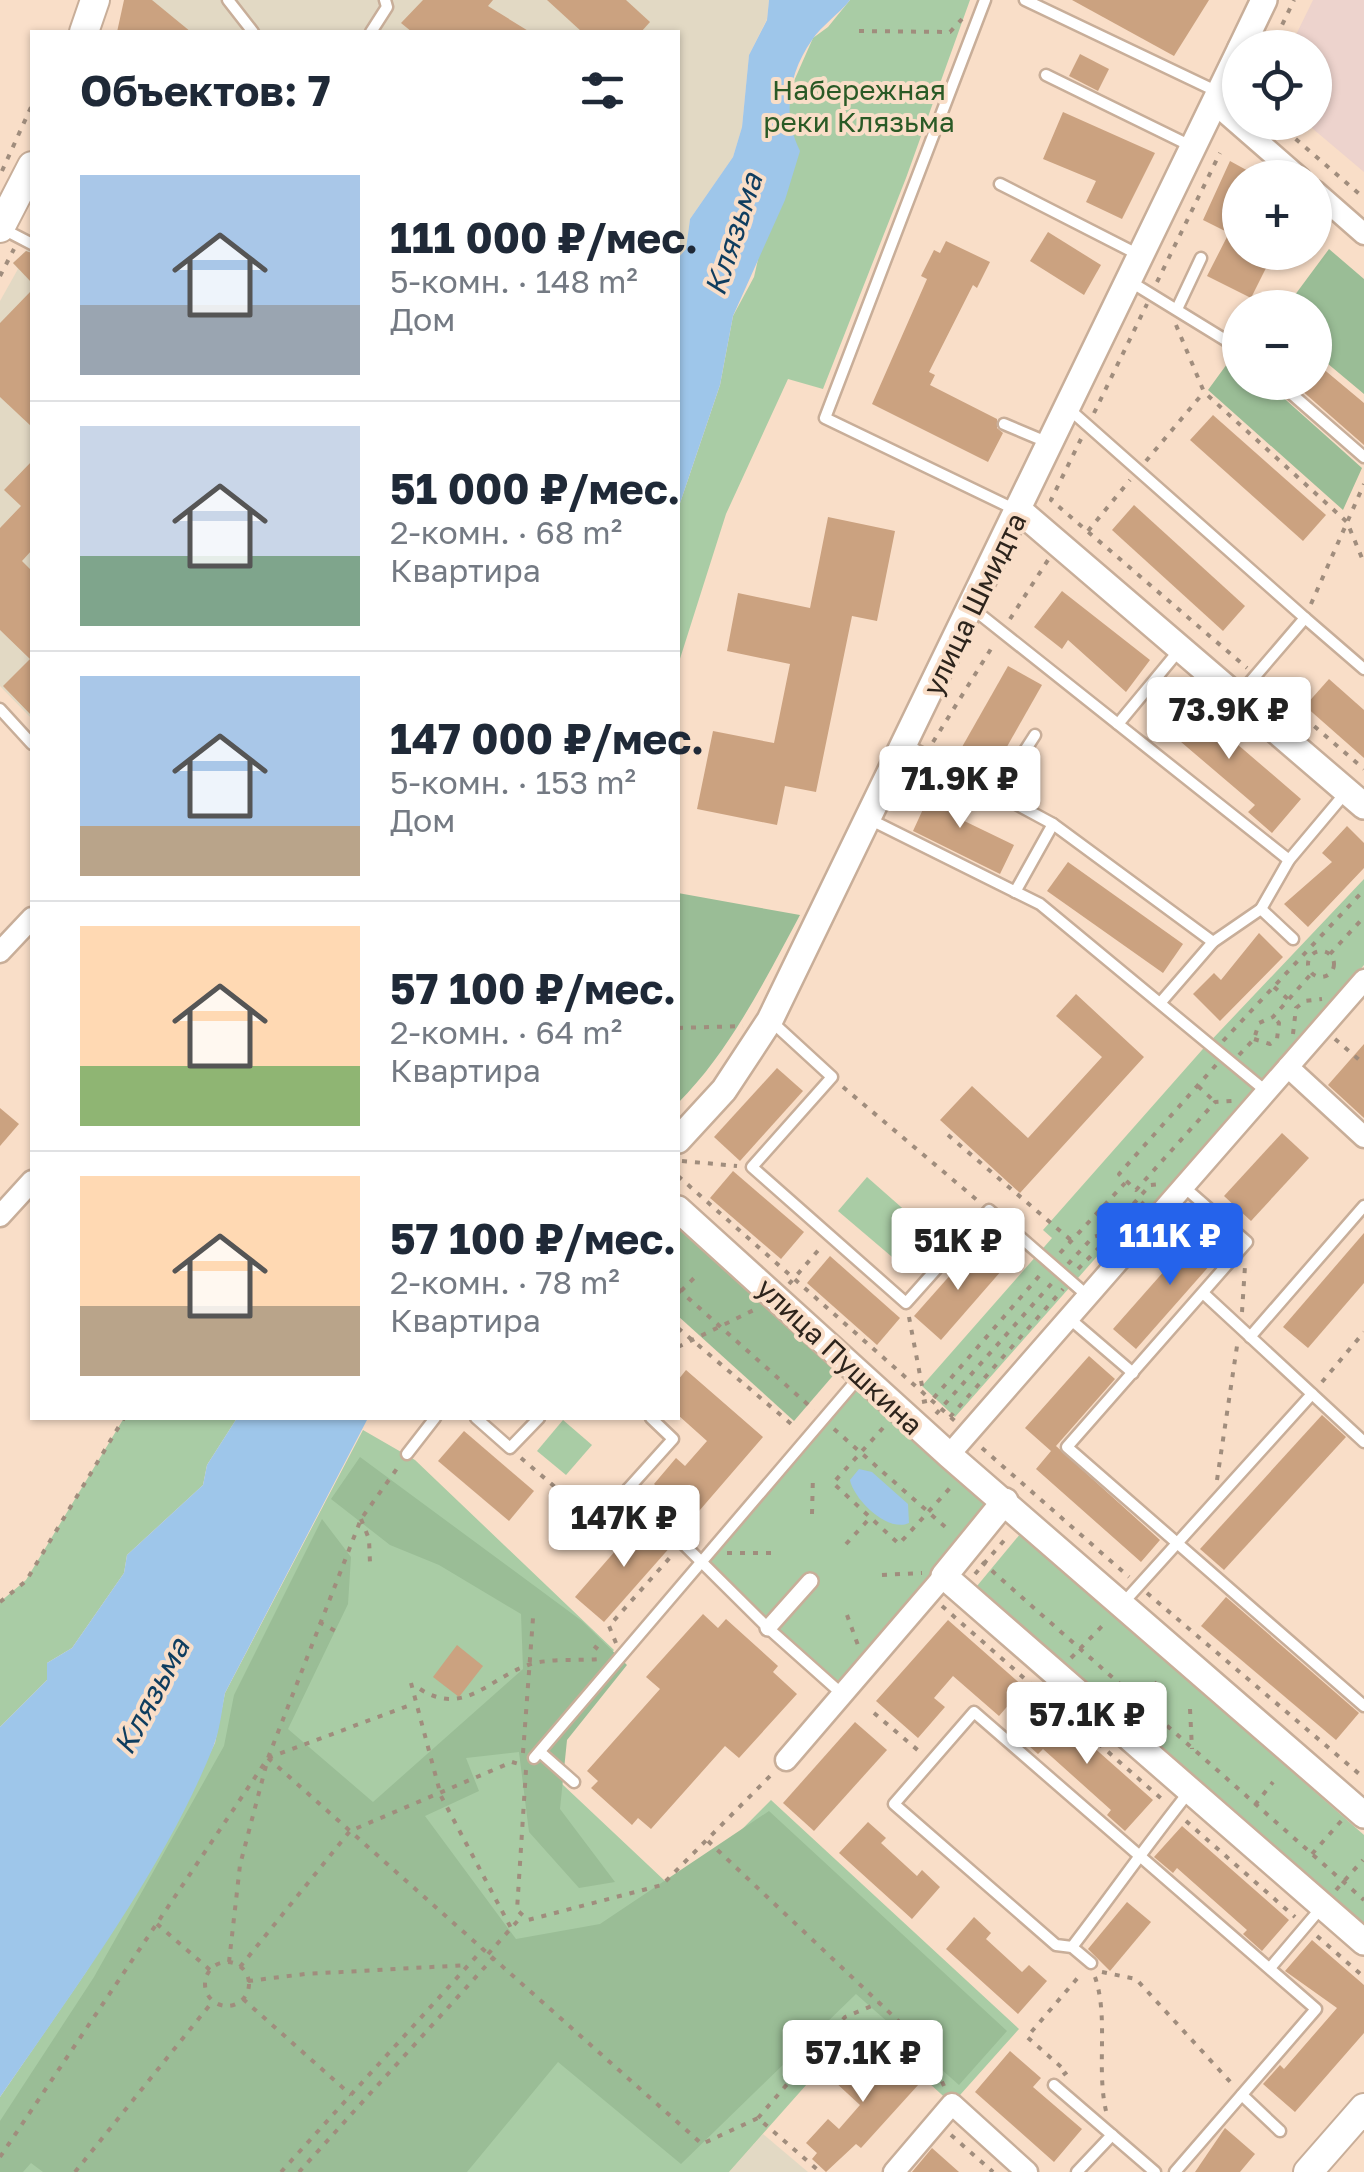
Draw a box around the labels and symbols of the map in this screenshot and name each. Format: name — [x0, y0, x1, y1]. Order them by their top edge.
park label: Набережная реки Клязьма — [763, 73, 955, 138]
water label: Клязьма — [696, 167, 770, 300]
street label: улица Шмидта — [916, 507, 1032, 701]
pin: 73.9K ₽ — [1137, 677, 1321, 762]
pin: 71.9K ₽ — [868, 746, 1052, 831]
pin: 111K ₽ — [1089, 1203, 1251, 1288]
pin: 51K ₽ — [888, 1208, 1028, 1293]
street label: улица Пушкина — [750, 1271, 930, 1441]
pin: 147K ₽ — [543, 1485, 705, 1570]
water label: Клязьма — [105, 1631, 197, 1760]
pin: 57.1K ₽ — [995, 1682, 1179, 1767]
pin: 57.1K ₽ — [771, 2020, 955, 2105]

